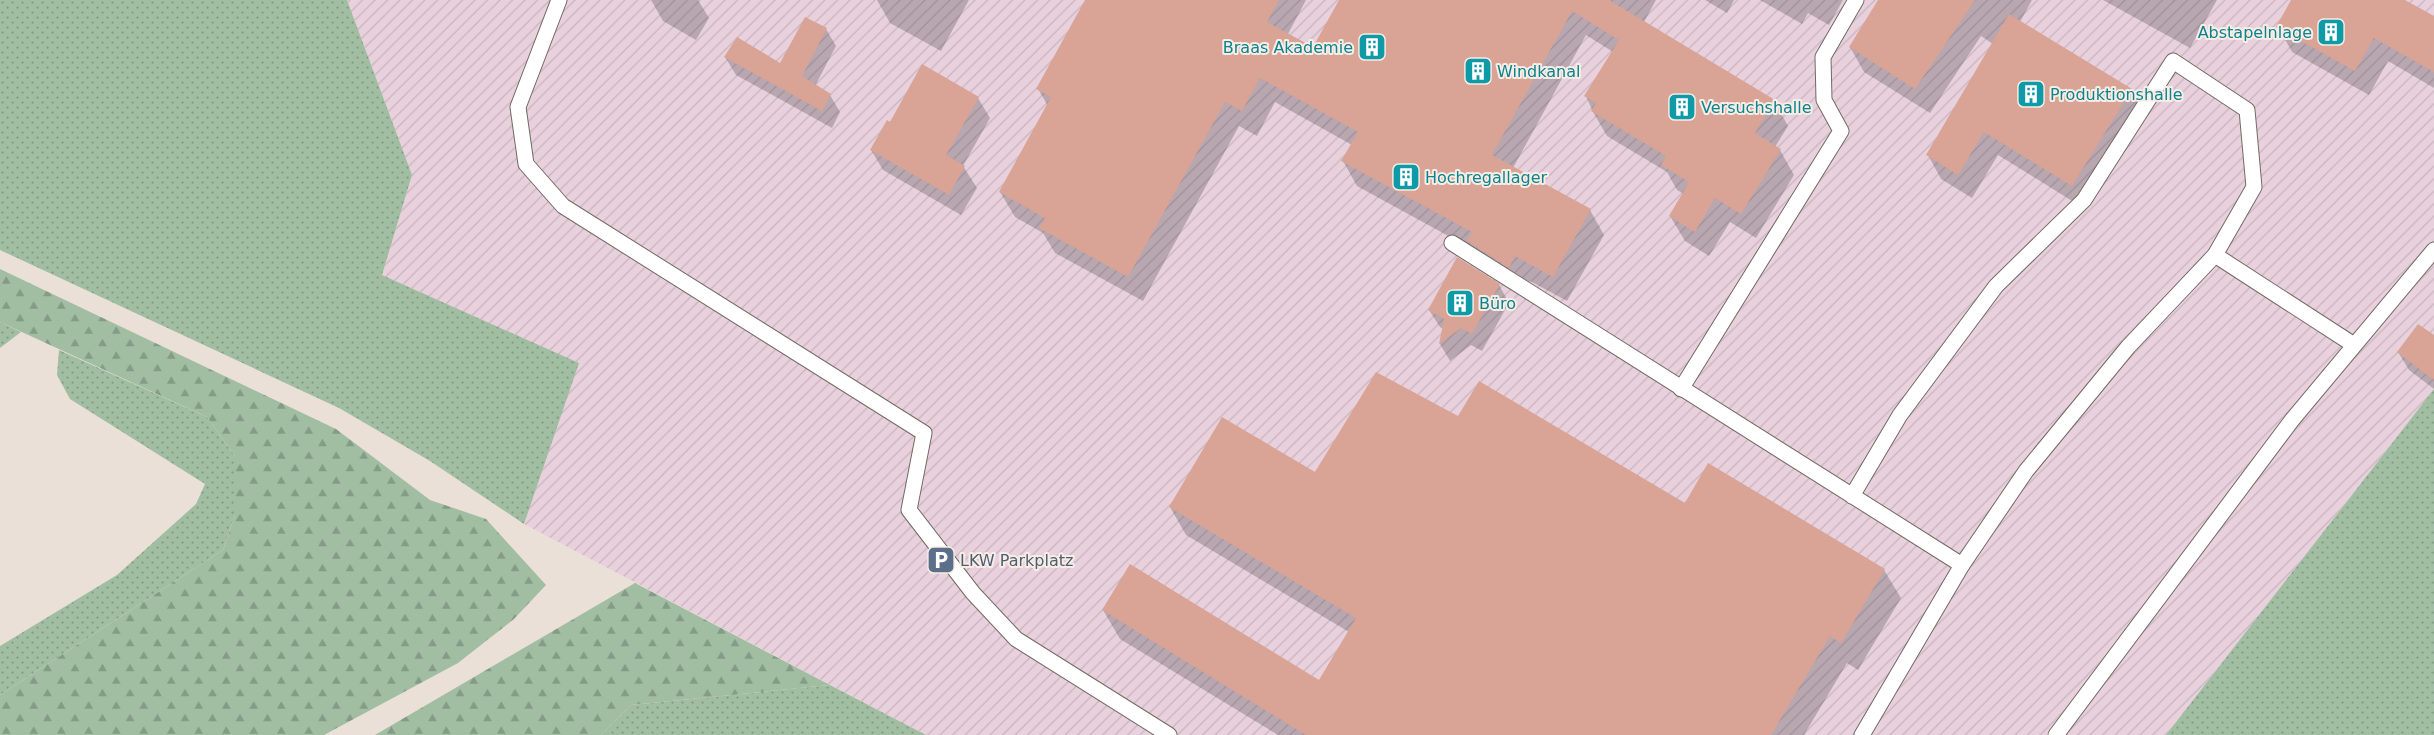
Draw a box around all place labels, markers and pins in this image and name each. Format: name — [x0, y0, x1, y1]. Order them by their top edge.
building icon: Abstapelnlage — [2316, 17, 2346, 47]
place label: Abstapelnlage — [2198, 23, 2312, 42]
building icon: Braas Akademie — [1357, 32, 1387, 62]
place label: Braas Akademie — [1223, 38, 1353, 57]
building icon: Windkanal — [1463, 56, 1493, 86]
place label: Windkanal — [1497, 62, 1580, 81]
building icon: Produktionshalle — [2016, 79, 2046, 109]
place label: Produktionshalle — [2050, 85, 2183, 104]
building icon: Versuchshalle — [1667, 92, 1697, 122]
place label: Versuchshalle — [1701, 98, 1812, 117]
building icon: Hochregallager — [1391, 162, 1421, 192]
place label: Hochregallager — [1425, 168, 1547, 187]
building icon: Büro — [1445, 288, 1475, 318]
place label: Büro — [1479, 294, 1516, 313]
parking icon: LKW Parkplatz — [926, 545, 956, 575]
place label: LKW Parkplatz — [960, 551, 1073, 570]

